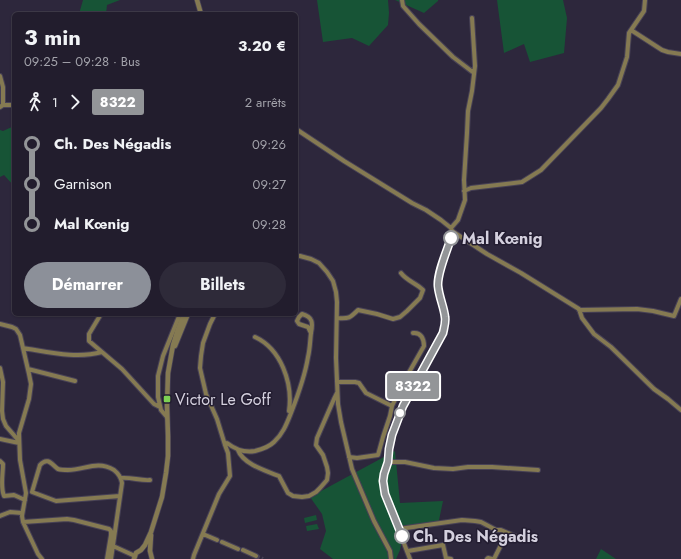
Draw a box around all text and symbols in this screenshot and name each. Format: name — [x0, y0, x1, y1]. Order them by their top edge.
text: 3 min — [24, 21, 81, 53]
text: 3.20 € — [238, 35, 286, 57]
text: 09:25 – 09:28 · Bus — [24, 52, 140, 71]
icon: walk — [24, 91, 46, 113]
icon: forward — [64, 91, 86, 113]
text: 8322 — [100, 92, 136, 112]
text: 1 — [52, 93, 58, 112]
text: 2 arrêts — [245, 93, 286, 112]
text: Ch. Des Négadis — [54, 133, 171, 155]
text: 09:26 — [252, 135, 286, 154]
text: Garnison — [54, 173, 112, 195]
text: 09:27 — [253, 175, 286, 194]
text: Mal Kœnig — [54, 213, 129, 235]
text: 09:28 — [252, 215, 286, 234]
place label: Mal Kœnig — [462, 227, 542, 250]
marker: Mal Kœnig — [443, 230, 459, 246]
button: Démarrer — [24, 262, 151, 308]
button: Billets — [159, 262, 286, 308]
line badge: 8322 — [385, 373, 441, 399]
text: 8322 — [395, 376, 431, 396]
place label: Victor Le Goff — [175, 388, 271, 411]
marker: Victor Le Goff — [162, 394, 172, 404]
unlabelled marker — [394, 407, 406, 419]
place label: Ch. Des Négadis — [413, 525, 538, 548]
marker: Ch. Des Négadis — [394, 528, 410, 544]

